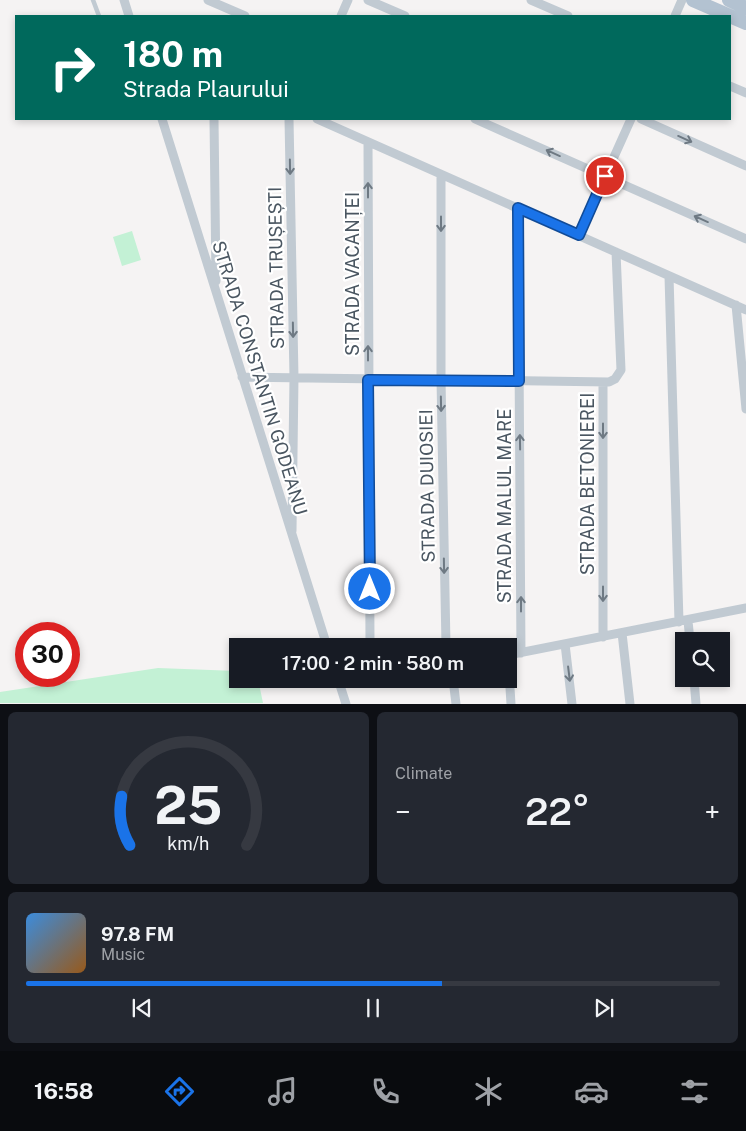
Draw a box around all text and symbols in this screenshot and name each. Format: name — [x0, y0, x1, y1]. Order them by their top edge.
text: 180 m — [123, 34, 223, 75]
icon: right — [40, 35, 105, 100]
text: Strada Plaurului — [123, 76, 289, 102]
one-way arrow — [677, 134, 692, 144]
one-way arrow — [546, 148, 561, 157]
pin — [584, 155, 626, 197]
one-way arrow — [285, 159, 295, 175]
icon: arrive — [591, 162, 619, 190]
one-way arrow — [363, 182, 373, 198]
street label: STRADA TRUȘEȘTI — [264, 187, 288, 349]
street label: STRADA VACANȚEI — [342, 192, 363, 356]
one-way arrow — [694, 214, 709, 223]
one-way arrow — [436, 215, 446, 231]
street label: STRADA CONSTANTIN GODEANU — [208, 238, 312, 518]
one-way arrow — [289, 322, 298, 338]
one-way arrow — [363, 345, 373, 361]
street label: STRADA BETONIEREI — [577, 393, 598, 575]
one-way arrow — [437, 395, 446, 411]
street label: STRADA DUIOSIEI — [415, 409, 439, 563]
street label: STRADA MALUL MARE — [494, 409, 515, 603]
one-way arrow — [598, 423, 608, 439]
one-way arrow — [515, 434, 525, 450]
one-way arrow — [439, 558, 449, 574]
position arrow — [343, 562, 395, 614]
one-way arrow — [598, 586, 608, 602]
one-way arrow — [516, 596, 526, 612]
speed limit sign: 30 — [15, 622, 80, 687]
map controls — [675, 632, 730, 687]
button: search — [675, 632, 730, 687]
text: 17:00 · 2 min · 580 m — [282, 652, 464, 674]
one-way arrow — [564, 666, 574, 682]
text: Climate — [395, 764, 452, 783]
text: 25 — [154, 775, 223, 836]
text: 22° — [525, 789, 590, 834]
text: − — [395, 795, 411, 828]
text: + — [704, 795, 720, 828]
text: km/h — [167, 833, 210, 854]
text: 97.8 FM — [101, 923, 174, 945]
text: Music — [101, 945, 145, 964]
icon: previous — [128, 994, 156, 1022]
icon: pause — [359, 994, 387, 1022]
icon: next — [590, 994, 618, 1022]
icon: directions — [162, 1074, 197, 1109]
icon: music — [265, 1074, 300, 1109]
icon: phone — [368, 1074, 403, 1109]
icon: climate — [471, 1074, 506, 1109]
icon: car — [574, 1074, 609, 1109]
icon: filters — [677, 1074, 712, 1109]
text: 16:58 — [34, 1078, 94, 1104]

